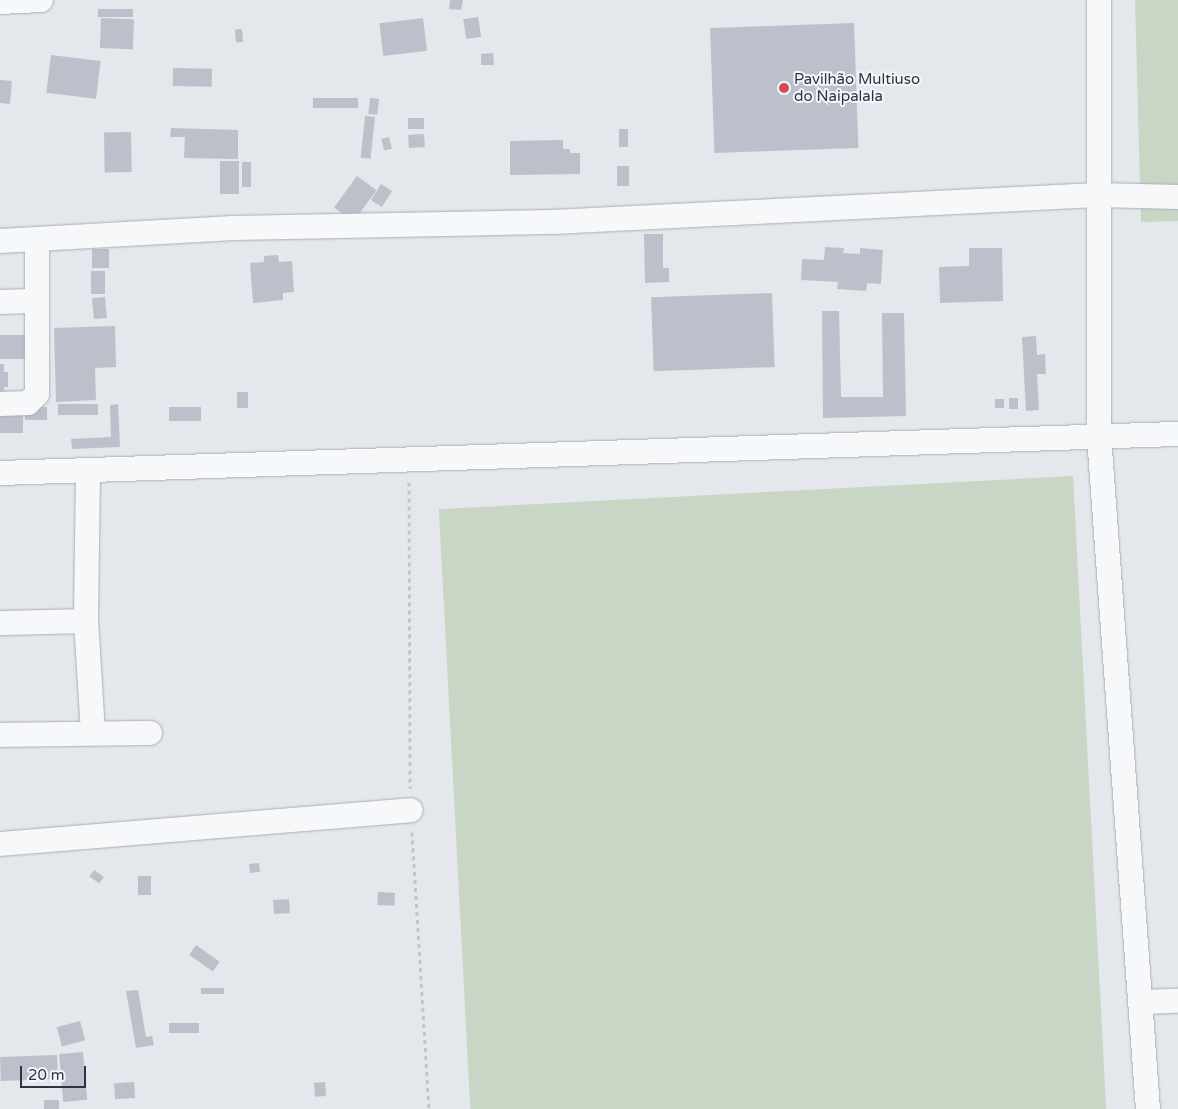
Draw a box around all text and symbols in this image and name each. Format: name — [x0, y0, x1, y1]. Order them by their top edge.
place label: Pavilhão Multiuso do Naipalala — [794, 70, 920, 105]
marker: Pavilhão Multiuso do Naipalala — [778, 82, 790, 94]
scale bar — [22, 1056, 89, 1088]
text: 20 m — [28, 1066, 65, 1084]

